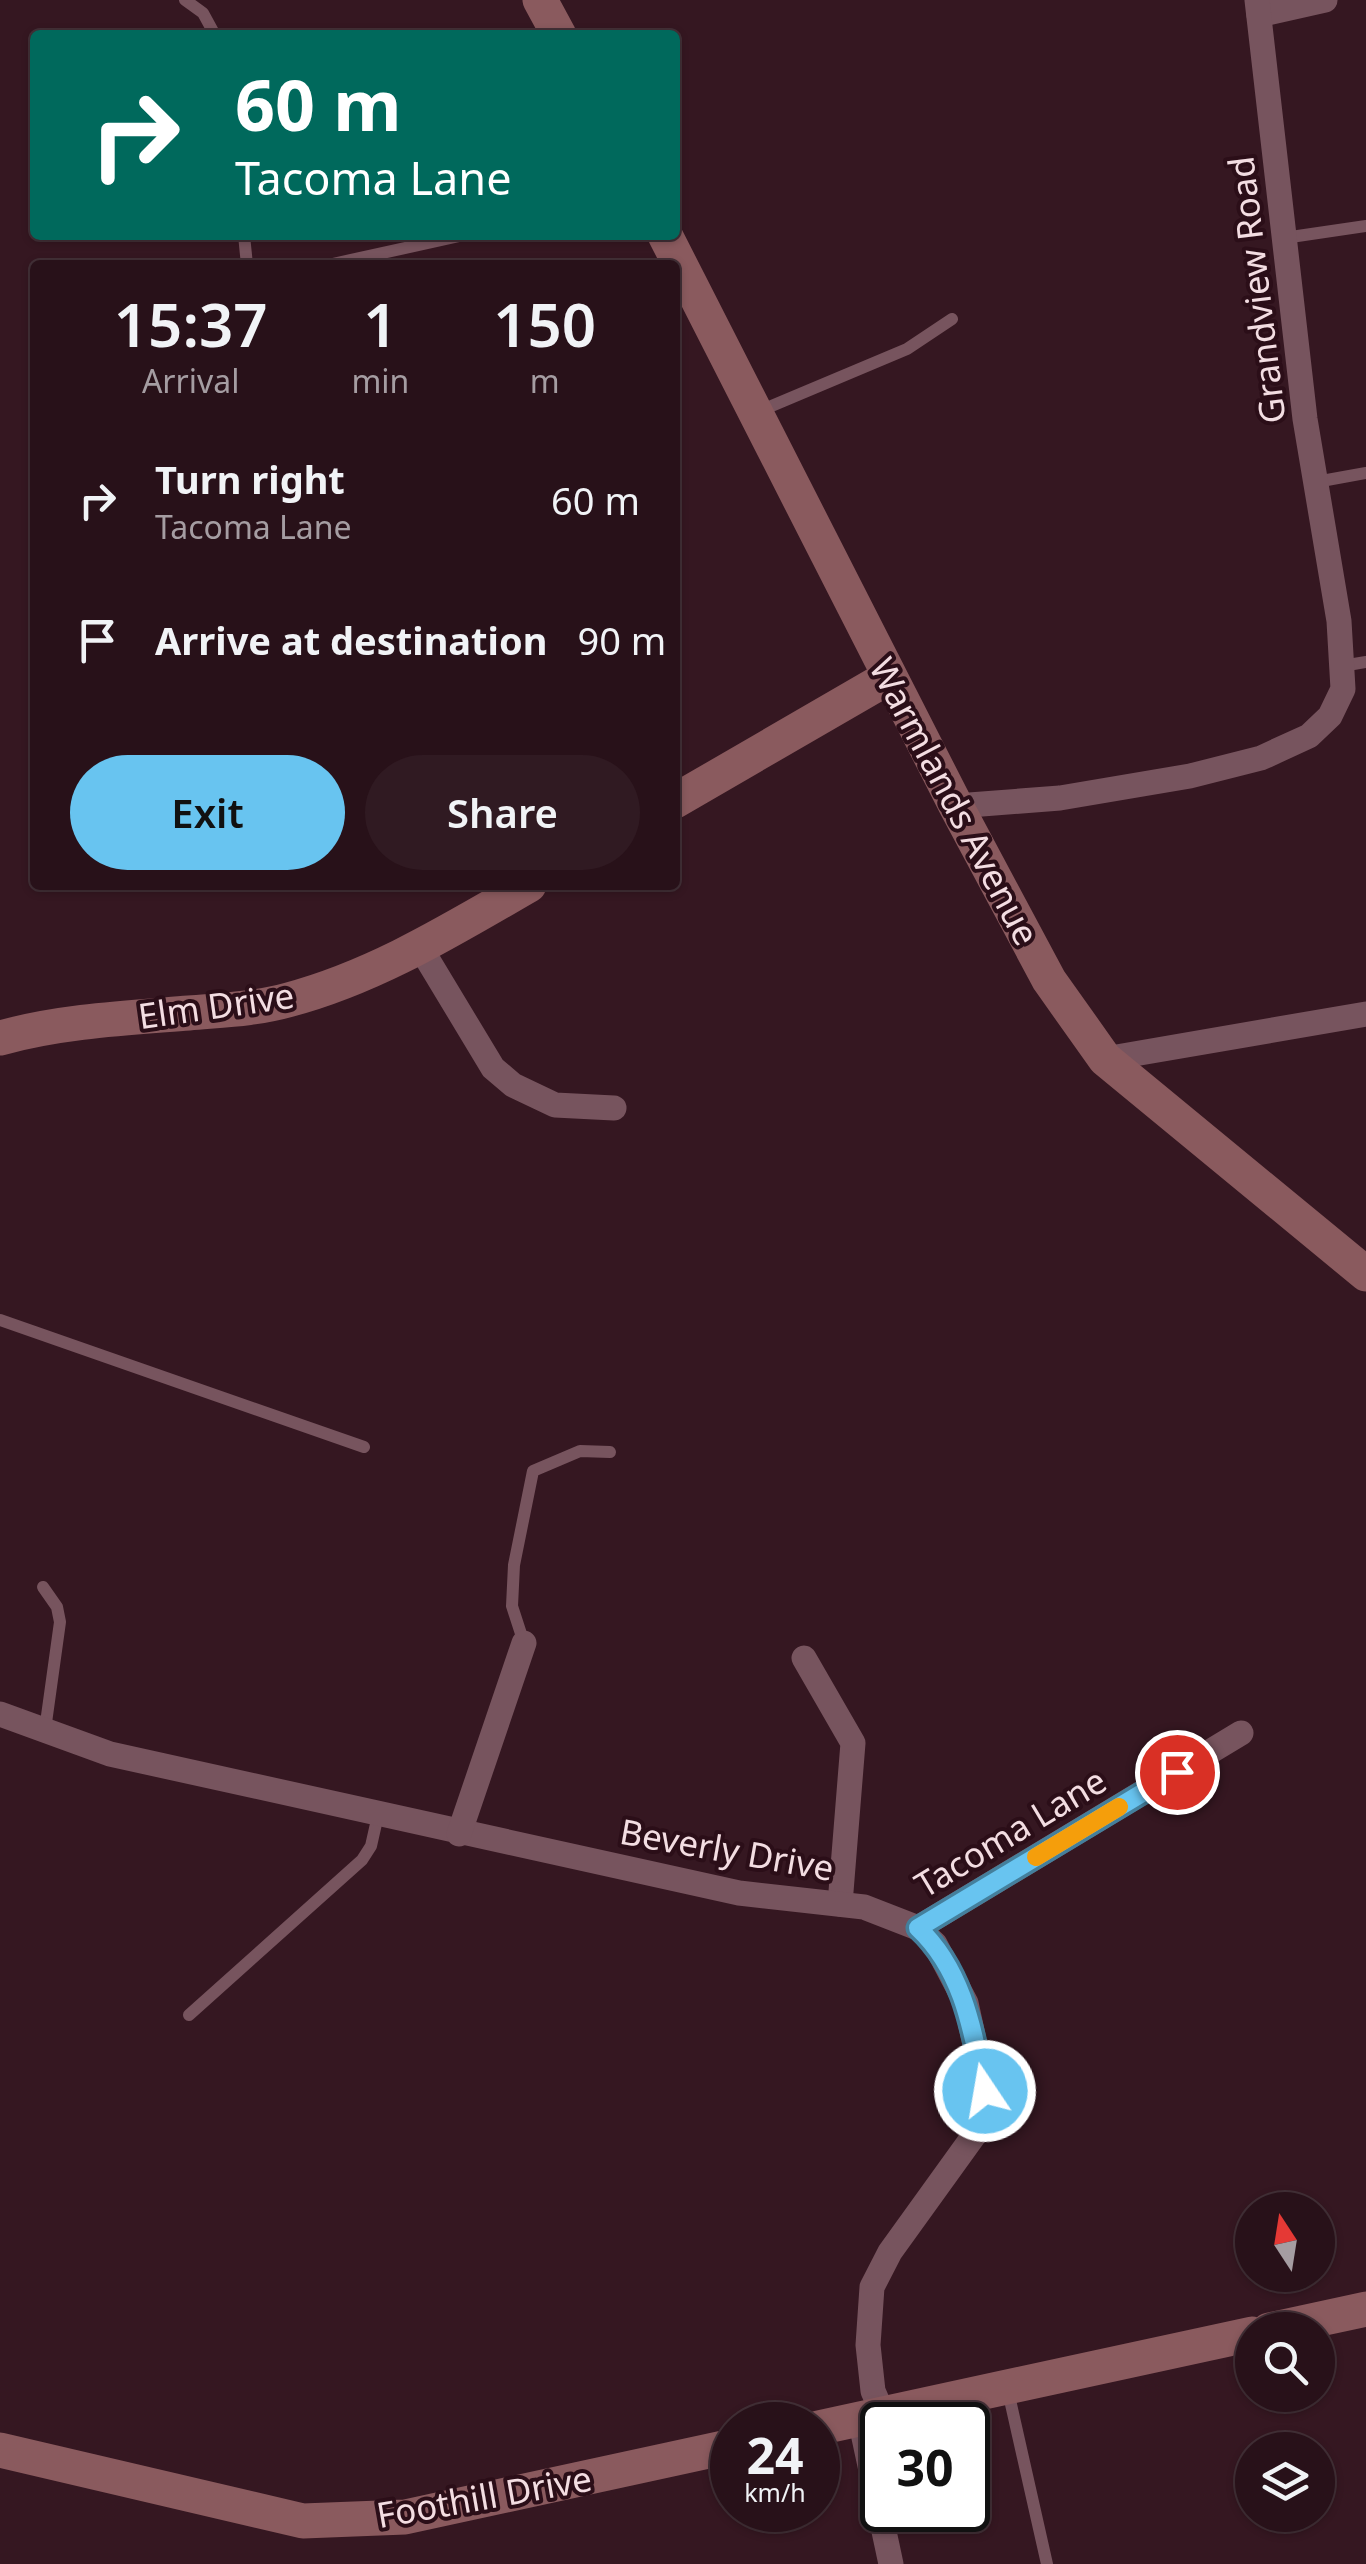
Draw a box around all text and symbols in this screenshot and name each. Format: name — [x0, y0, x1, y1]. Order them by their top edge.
text: 60 m — [235, 56, 402, 152]
icon: right — [70, 70, 200, 200]
text: Tacoma Lane — [235, 147, 512, 208]
street label: Grandview Road — [1216, 154, 1296, 426]
text: 15:37 — [114, 283, 268, 365]
text: 1 — [363, 283, 398, 365]
text: 150 — [493, 283, 596, 365]
text: Arrival — [142, 359, 240, 402]
text: min — [351, 359, 409, 402]
text: m — [530, 359, 560, 402]
text: Turn right — [155, 453, 345, 505]
icon: right — [70, 473, 125, 528]
text: 60 m — [551, 474, 640, 526]
text: Tacoma Lane — [155, 505, 352, 548]
icon: arrive — [70, 613, 125, 668]
text: Arrive at destination — [155, 614, 547, 666]
text: 90 m — [577, 614, 666, 666]
street label: Warmlands Avenue — [859, 649, 1051, 953]
button: Exit — [70, 755, 345, 870]
button: Share — [365, 755, 640, 870]
street label: Elm Drive — [135, 971, 297, 1039]
pin — [1135, 1730, 1220, 1815]
icon: arrive — [1150, 1745, 1205, 1800]
street label: Tacoma Lane — [906, 1756, 1114, 1908]
street label: Beverly Drive — [616, 1807, 838, 1891]
position arrow — [933, 2039, 1037, 2143]
north arrow — [1235, 2192, 1335, 2292]
map controls — [1235, 2192, 1335, 2532]
button: search — [1235, 2312, 1335, 2412]
speed limit sign: 30 — [860, 2402, 990, 2532]
text: 24 — [746, 2421, 804, 2489]
button: layers — [1235, 2432, 1335, 2532]
street label: Foothill Drive — [373, 2454, 595, 2538]
text: km/h — [744, 2475, 806, 2509]

